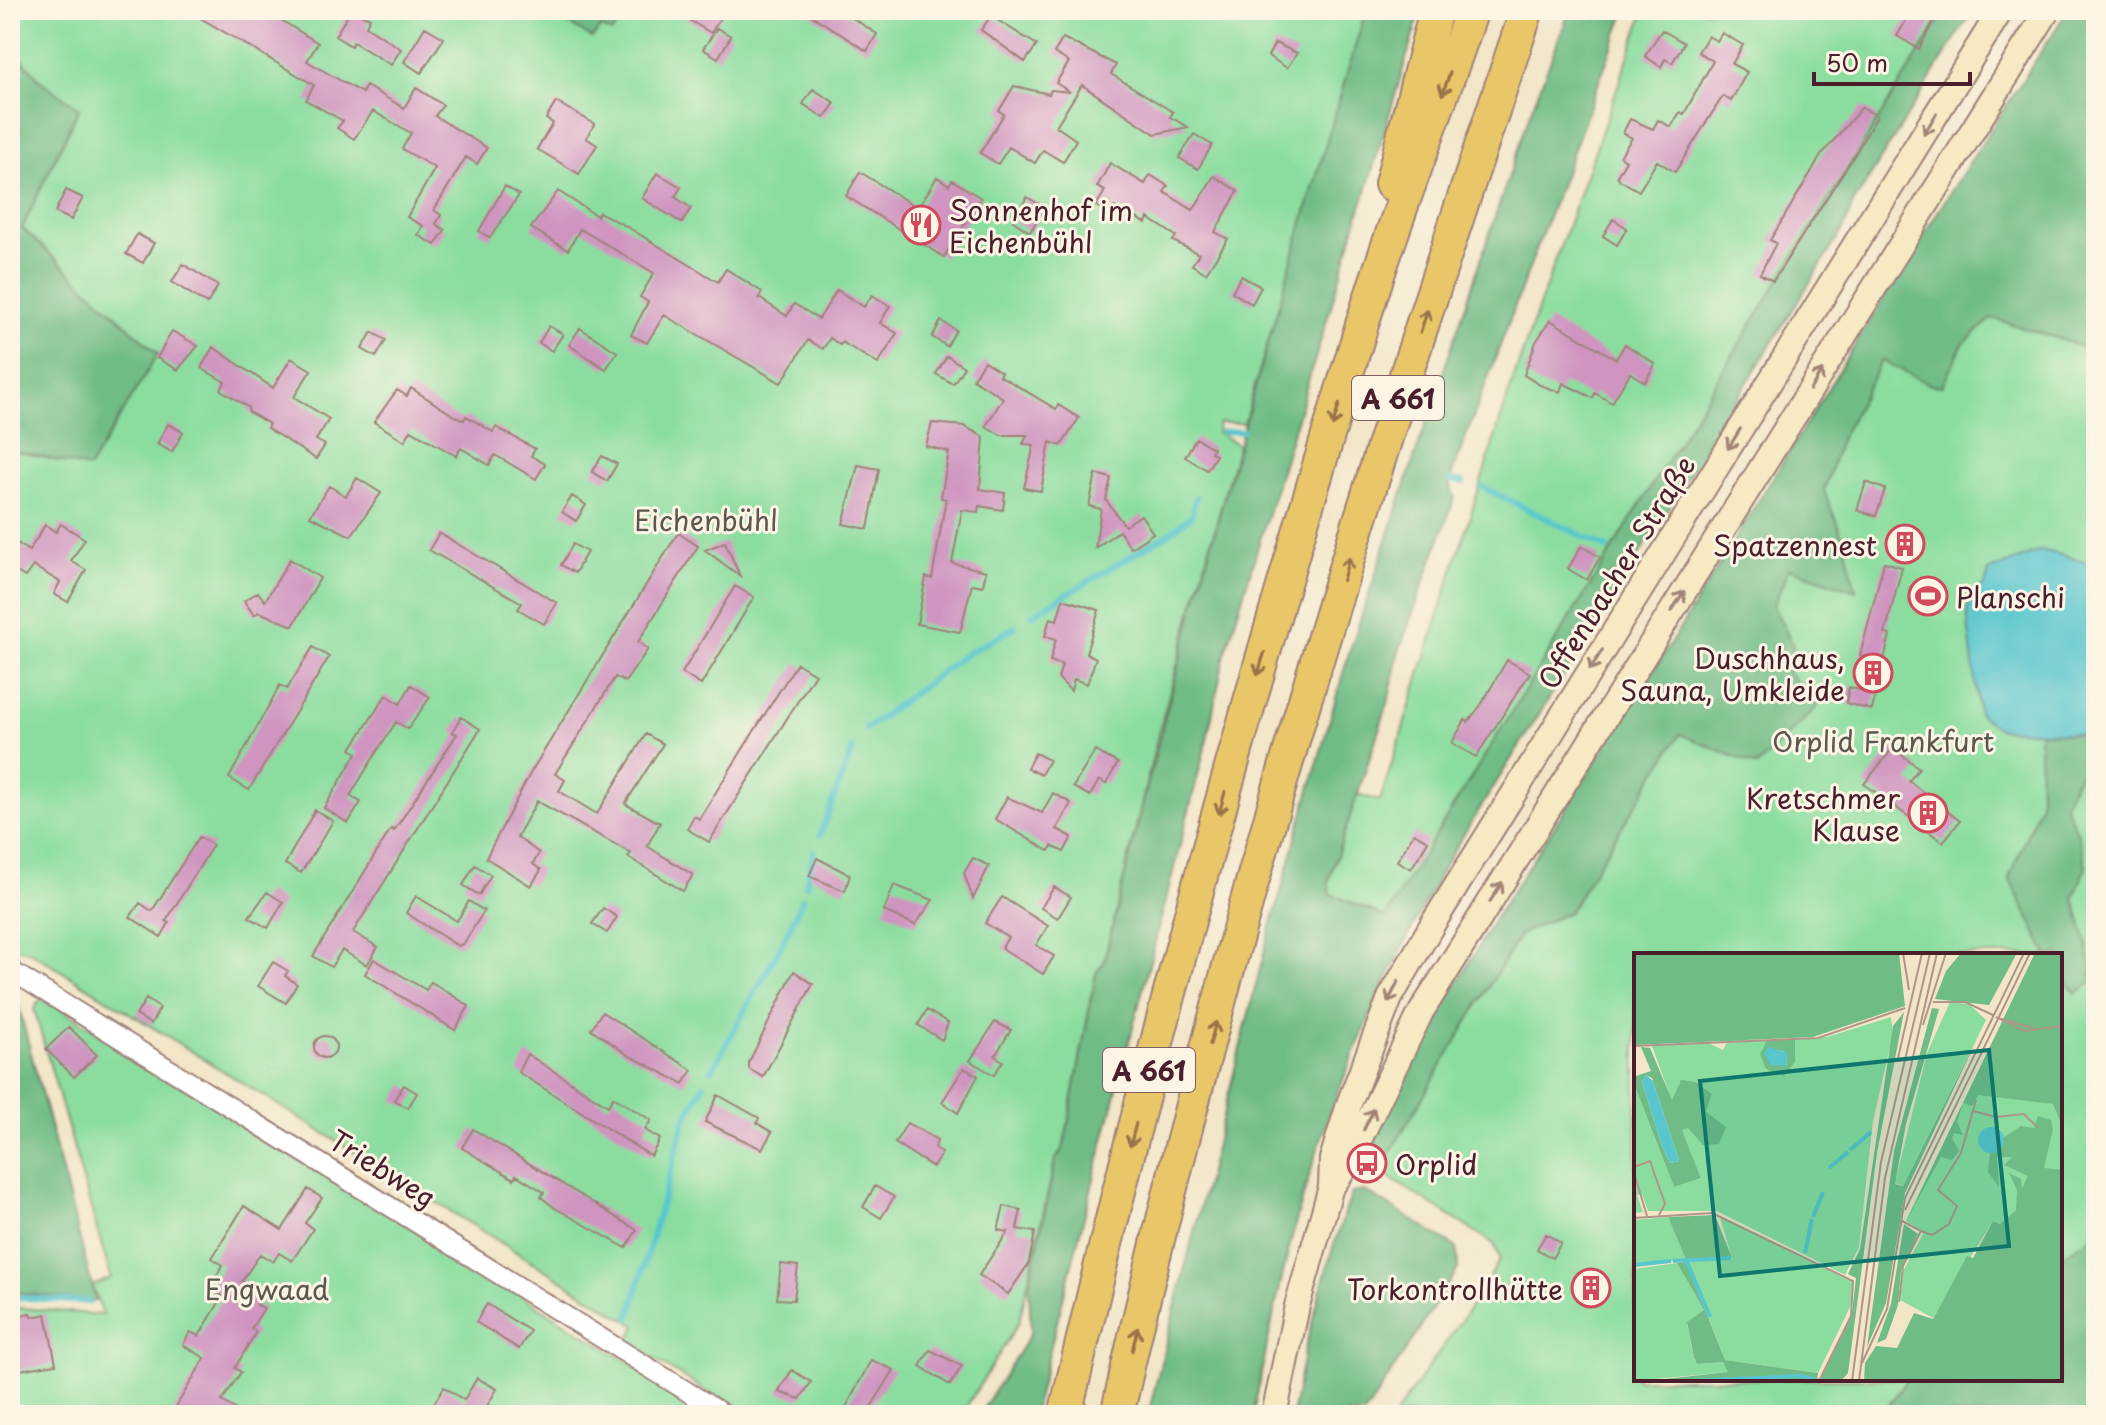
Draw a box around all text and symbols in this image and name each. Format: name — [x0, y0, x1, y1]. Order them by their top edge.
scale bar — [1814, 36, 1970, 86]
text: 50 m — [1826, 44, 1888, 80]
one-way arrow — [1438, 71, 1452, 95]
one-way arrow — [1921, 112, 1937, 135]
place label: Sonnenhof im Eichenbühl — [949, 188, 1133, 263]
restaurant icon: Sonnenhof im Eichenbühl — [900, 204, 942, 246]
one-way arrow — [1417, 308, 1432, 333]
one-way arrow — [1808, 369, 1824, 392]
road number: A 661 — [1352, 376, 1444, 420]
one-way arrow — [1328, 401, 1343, 427]
one-way arrow — [1725, 427, 1741, 450]
street label: Offenbacher Straße — [1527, 447, 1705, 697]
park label: Eichenbühl — [634, 498, 778, 541]
place label: Spatzennest — [1713, 523, 1877, 566]
building icon: Spatzennest — [1884, 523, 1926, 565]
one-way arrow — [1339, 556, 1354, 582]
sports icon: Planschi — [1907, 575, 1949, 617]
place label: Planschi — [1956, 575, 2065, 618]
one-way arrow — [1669, 590, 1686, 612]
place label: Duschhaus, Sauna, Umkleide — [1620, 636, 1845, 711]
one-way arrow — [1588, 648, 1604, 671]
one-way arrow — [1253, 650, 1268, 676]
building icon: Duschhaus, Sauna, Umkleide — [1852, 652, 1894, 694]
park label: Orplid Frankfurt — [1772, 719, 1994, 762]
place label: Kretschmer Klause — [1746, 776, 1900, 851]
one-way arrow — [1214, 789, 1229, 815]
building icon: Kretschmer Klause — [1907, 792, 1949, 834]
one-way arrow — [1488, 881, 1504, 904]
inset map — [1634, 953, 2062, 1381]
one-way arrow — [1385, 980, 1400, 1004]
one-way arrow — [1206, 1020, 1221, 1046]
road number: A 661 — [1103, 1048, 1195, 1092]
one-way arrow — [1362, 1107, 1377, 1131]
street label: Triebweg — [321, 1118, 445, 1218]
one-way arrow — [1125, 1121, 1140, 1147]
bus stop icon: Orplid — [1346, 1142, 1388, 1184]
place label: Orplid — [1395, 1142, 1478, 1185]
park label: Engwaad — [205, 1267, 329, 1310]
place label: Torkontrollhütte — [1347, 1267, 1563, 1310]
building icon: Torkontrollhütte — [1570, 1267, 1612, 1309]
one-way arrow — [1128, 1327, 1143, 1353]

